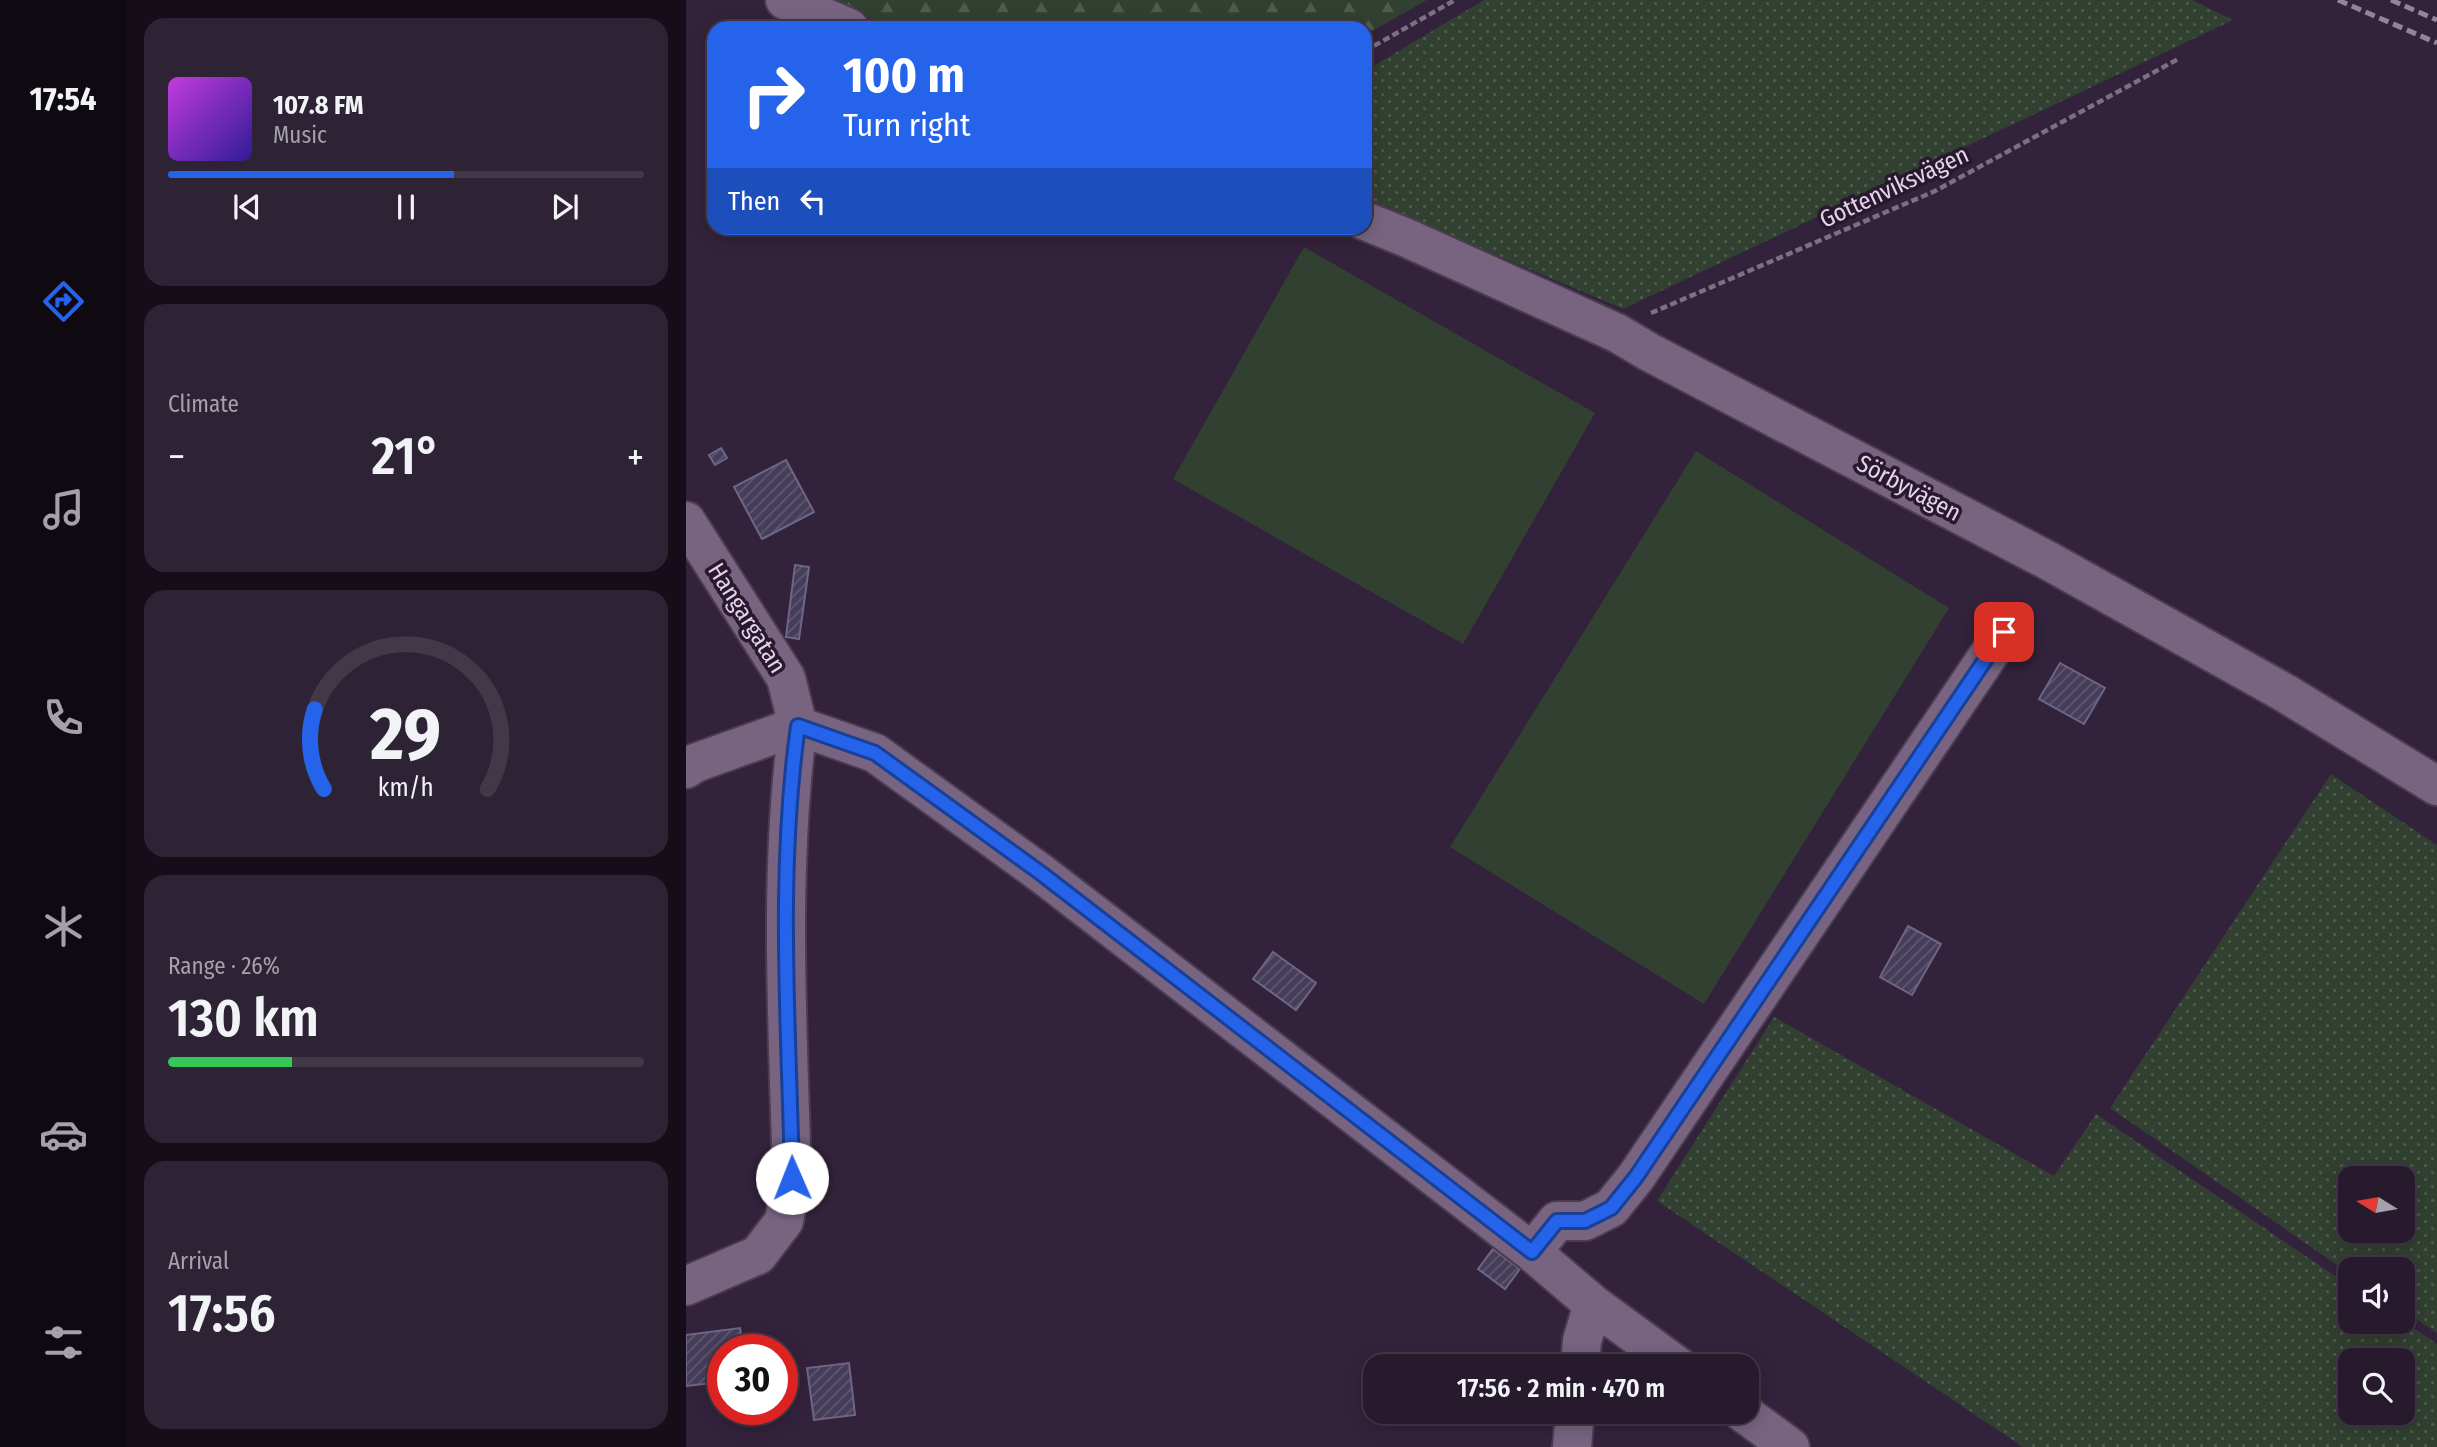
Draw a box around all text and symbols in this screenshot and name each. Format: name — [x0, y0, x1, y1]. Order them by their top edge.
text: 100 m — [843, 46, 965, 105]
icon: right — [728, 49, 819, 140]
text: 17:54 — [30, 80, 96, 118]
text: 107.8 FM — [273, 90, 363, 121]
text: Turn right — [843, 106, 970, 144]
text: Music — [273, 121, 327, 149]
street label: Gottenviksvägen — [1815, 140, 1973, 234]
icon: left — [794, 182, 832, 220]
text: Then — [728, 186, 780, 217]
icon: previous — [228, 188, 266, 226]
icon: pause — [387, 188, 425, 226]
icon: next — [546, 188, 584, 226]
icon: directions — [39, 277, 88, 326]
text: Climate — [168, 390, 239, 418]
text: 21° — [371, 425, 440, 488]
text: − — [168, 434, 185, 480]
text: + — [627, 434, 644, 480]
street label: Sörbyvägen — [1852, 449, 1966, 527]
icon: music — [39, 485, 88, 534]
street label: Hangargatan — [702, 558, 792, 678]
pin — [1974, 602, 2034, 662]
icon: arrive — [1985, 613, 2023, 651]
text: 29 — [370, 692, 441, 779]
icon: phone — [39, 693, 88, 742]
text: km/h — [378, 773, 434, 803]
icon: climate — [39, 902, 88, 951]
text: Range · 26% — [168, 952, 280, 980]
text: 130 km — [168, 987, 319, 1050]
icon: car — [39, 1110, 88, 1159]
position arrow — [755, 1141, 829, 1215]
north arrow — [2338, 1166, 2415, 1242]
map controls — [2338, 1166, 2415, 1425]
text: Arrival — [168, 1247, 229, 1275]
button: sound — [2338, 1257, 2415, 1334]
text: 17:56 — [168, 1282, 276, 1345]
icon: filters — [39, 1318, 88, 1367]
speed limit sign: 30 — [707, 1334, 798, 1425]
button: search — [2338, 1348, 2415, 1425]
text: 17:56 · 2 min · 470 m — [1457, 1373, 1665, 1404]

